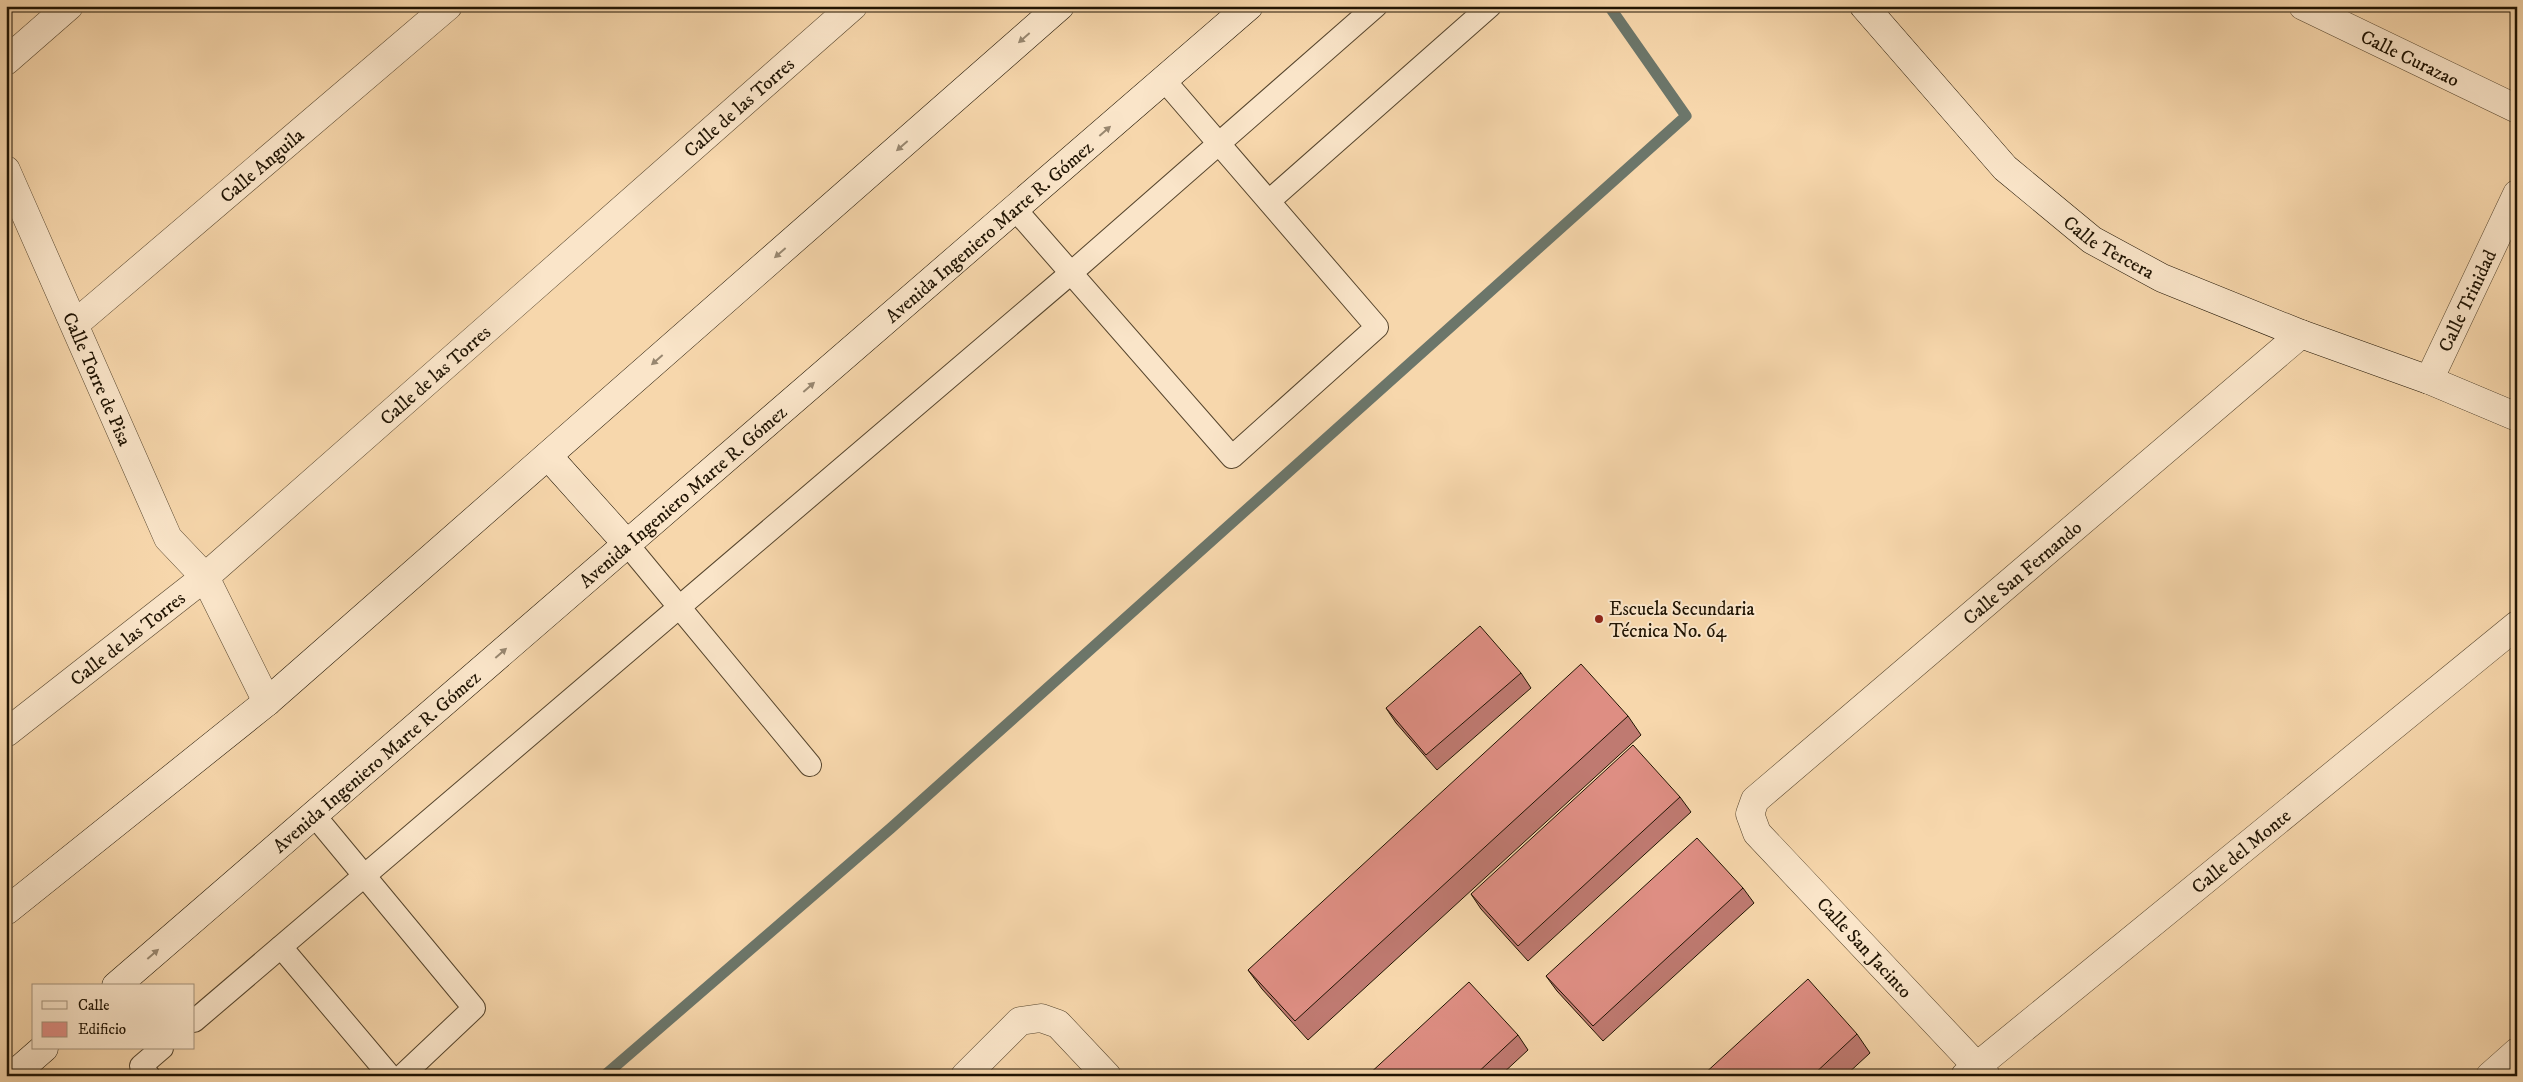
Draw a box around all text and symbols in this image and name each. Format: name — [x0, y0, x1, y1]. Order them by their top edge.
street label: Calle Curazao — [2357, 25, 2463, 92]
one-way arrow — [1017, 33, 1030, 44]
street label: Calle de las Torres — [680, 53, 800, 163]
street label: Calle Anguila — [216, 124, 309, 208]
one-way arrow — [1098, 126, 1111, 137]
street label: Avenida Ingeniero Marte R. Gómez — [881, 136, 1098, 328]
one-way arrow — [895, 140, 908, 151]
street label: Calle Tercera — [2058, 211, 2158, 285]
street label: Calle Trinidad — [2434, 246, 2502, 356]
one-way arrow — [774, 247, 786, 259]
street label: Calle Torre de Pisa — [57, 309, 136, 450]
street label: Calle de las Torres — [376, 321, 496, 431]
one-way arrow — [652, 354, 664, 366]
one-way arrow — [803, 381, 816, 392]
street label: Avenida Ingeniero Marte R. Gómez — [575, 401, 792, 593]
street label: Calle San Fernando — [1959, 516, 2087, 630]
street label: Calle de las Torres — [66, 587, 190, 691]
place label: Escuela Secundaria Técnica No. 64 — [1609, 598, 1755, 643]
marker: Escuela Secundaria Técnica No. 64 — [1593, 613, 1605, 625]
one-way arrow — [495, 647, 507, 659]
street label: Avenida Ingeniero Marte R. Gómez — [269, 666, 486, 858]
street label: Calle del Monte — [2187, 805, 2296, 899]
street label: Calle San Jacinto — [1811, 893, 1916, 1003]
one-way arrow — [147, 948, 159, 960]
legend — [32, 984, 195, 1050]
text: Calle — [78, 996, 110, 1015]
text: Edificio — [78, 1020, 126, 1039]

